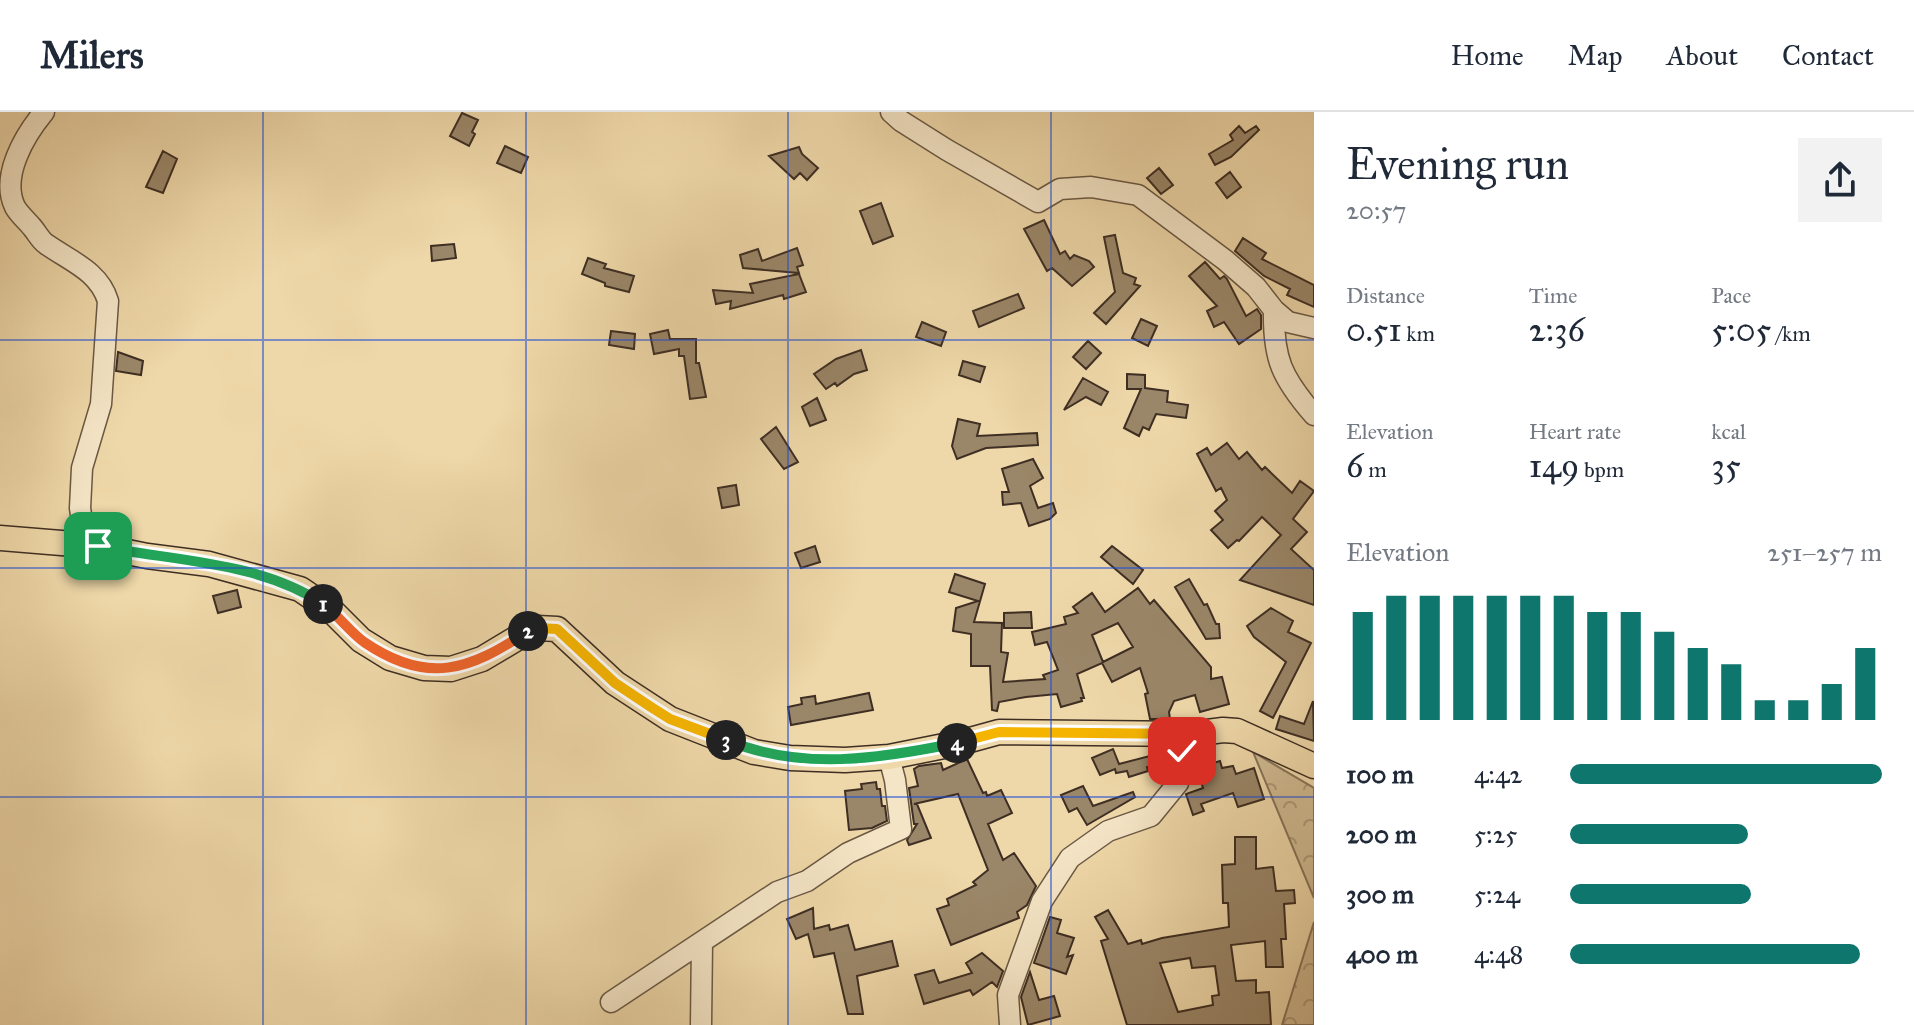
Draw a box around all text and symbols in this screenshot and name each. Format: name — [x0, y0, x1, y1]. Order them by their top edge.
text: Milers — [40, 32, 144, 78]
text: Home — [1451, 38, 1524, 73]
text: Map — [1568, 38, 1622, 73]
text: About — [1666, 38, 1738, 73]
text: Contact — [1782, 38, 1874, 73]
text: Evening run — [1346, 137, 1569, 191]
button: share — [1798, 138, 1882, 222]
text: 20:57 — [1346, 194, 1406, 226]
text: Distance — [1346, 282, 1425, 309]
text: Time — [1529, 282, 1577, 309]
text: Pace — [1711, 282, 1751, 309]
text: 0.51 — [1346, 309, 1402, 350]
text: 2:36 — [1529, 309, 1585, 350]
text: 5:05 — [1711, 309, 1771, 350]
text: km — [1402, 320, 1435, 347]
text: /km — [1771, 320, 1811, 347]
text: Elevation — [1346, 418, 1433, 445]
text: Heart rate — [1529, 418, 1621, 445]
text: kcal — [1711, 418, 1746, 445]
text: 6 — [1346, 445, 1363, 486]
text: 149 — [1529, 445, 1579, 486]
text: 35 — [1711, 445, 1741, 486]
text: m — [1363, 456, 1387, 483]
text: bpm — [1579, 456, 1624, 483]
pin — [64, 512, 132, 580]
icon: arrive — [76, 524, 120, 568]
text: Elevation — [1346, 536, 1449, 568]
text: 251–257 m — [1767, 536, 1882, 568]
pin: 1 — [303, 584, 343, 624]
text: 1 — [319, 590, 327, 617]
pin: 2 — [508, 611, 548, 651]
text: 2 — [523, 617, 533, 644]
pin — [1148, 717, 1216, 785]
pin: 3 — [706, 720, 746, 760]
pin: 4 — [937, 723, 977, 763]
text: 3 — [722, 726, 730, 753]
text: 4 — [951, 729, 963, 756]
icon: check — [1160, 729, 1204, 773]
text: 100 m — [1346, 758, 1414, 790]
text: 4:42 — [1474, 758, 1522, 790]
text: 200 m — [1346, 818, 1417, 850]
text: 5:25 — [1474, 818, 1517, 850]
text: 300 m — [1346, 878, 1414, 910]
text: 5:24 — [1474, 878, 1520, 910]
text: 400 m — [1346, 938, 1418, 970]
text: 4:48 — [1474, 938, 1523, 970]

